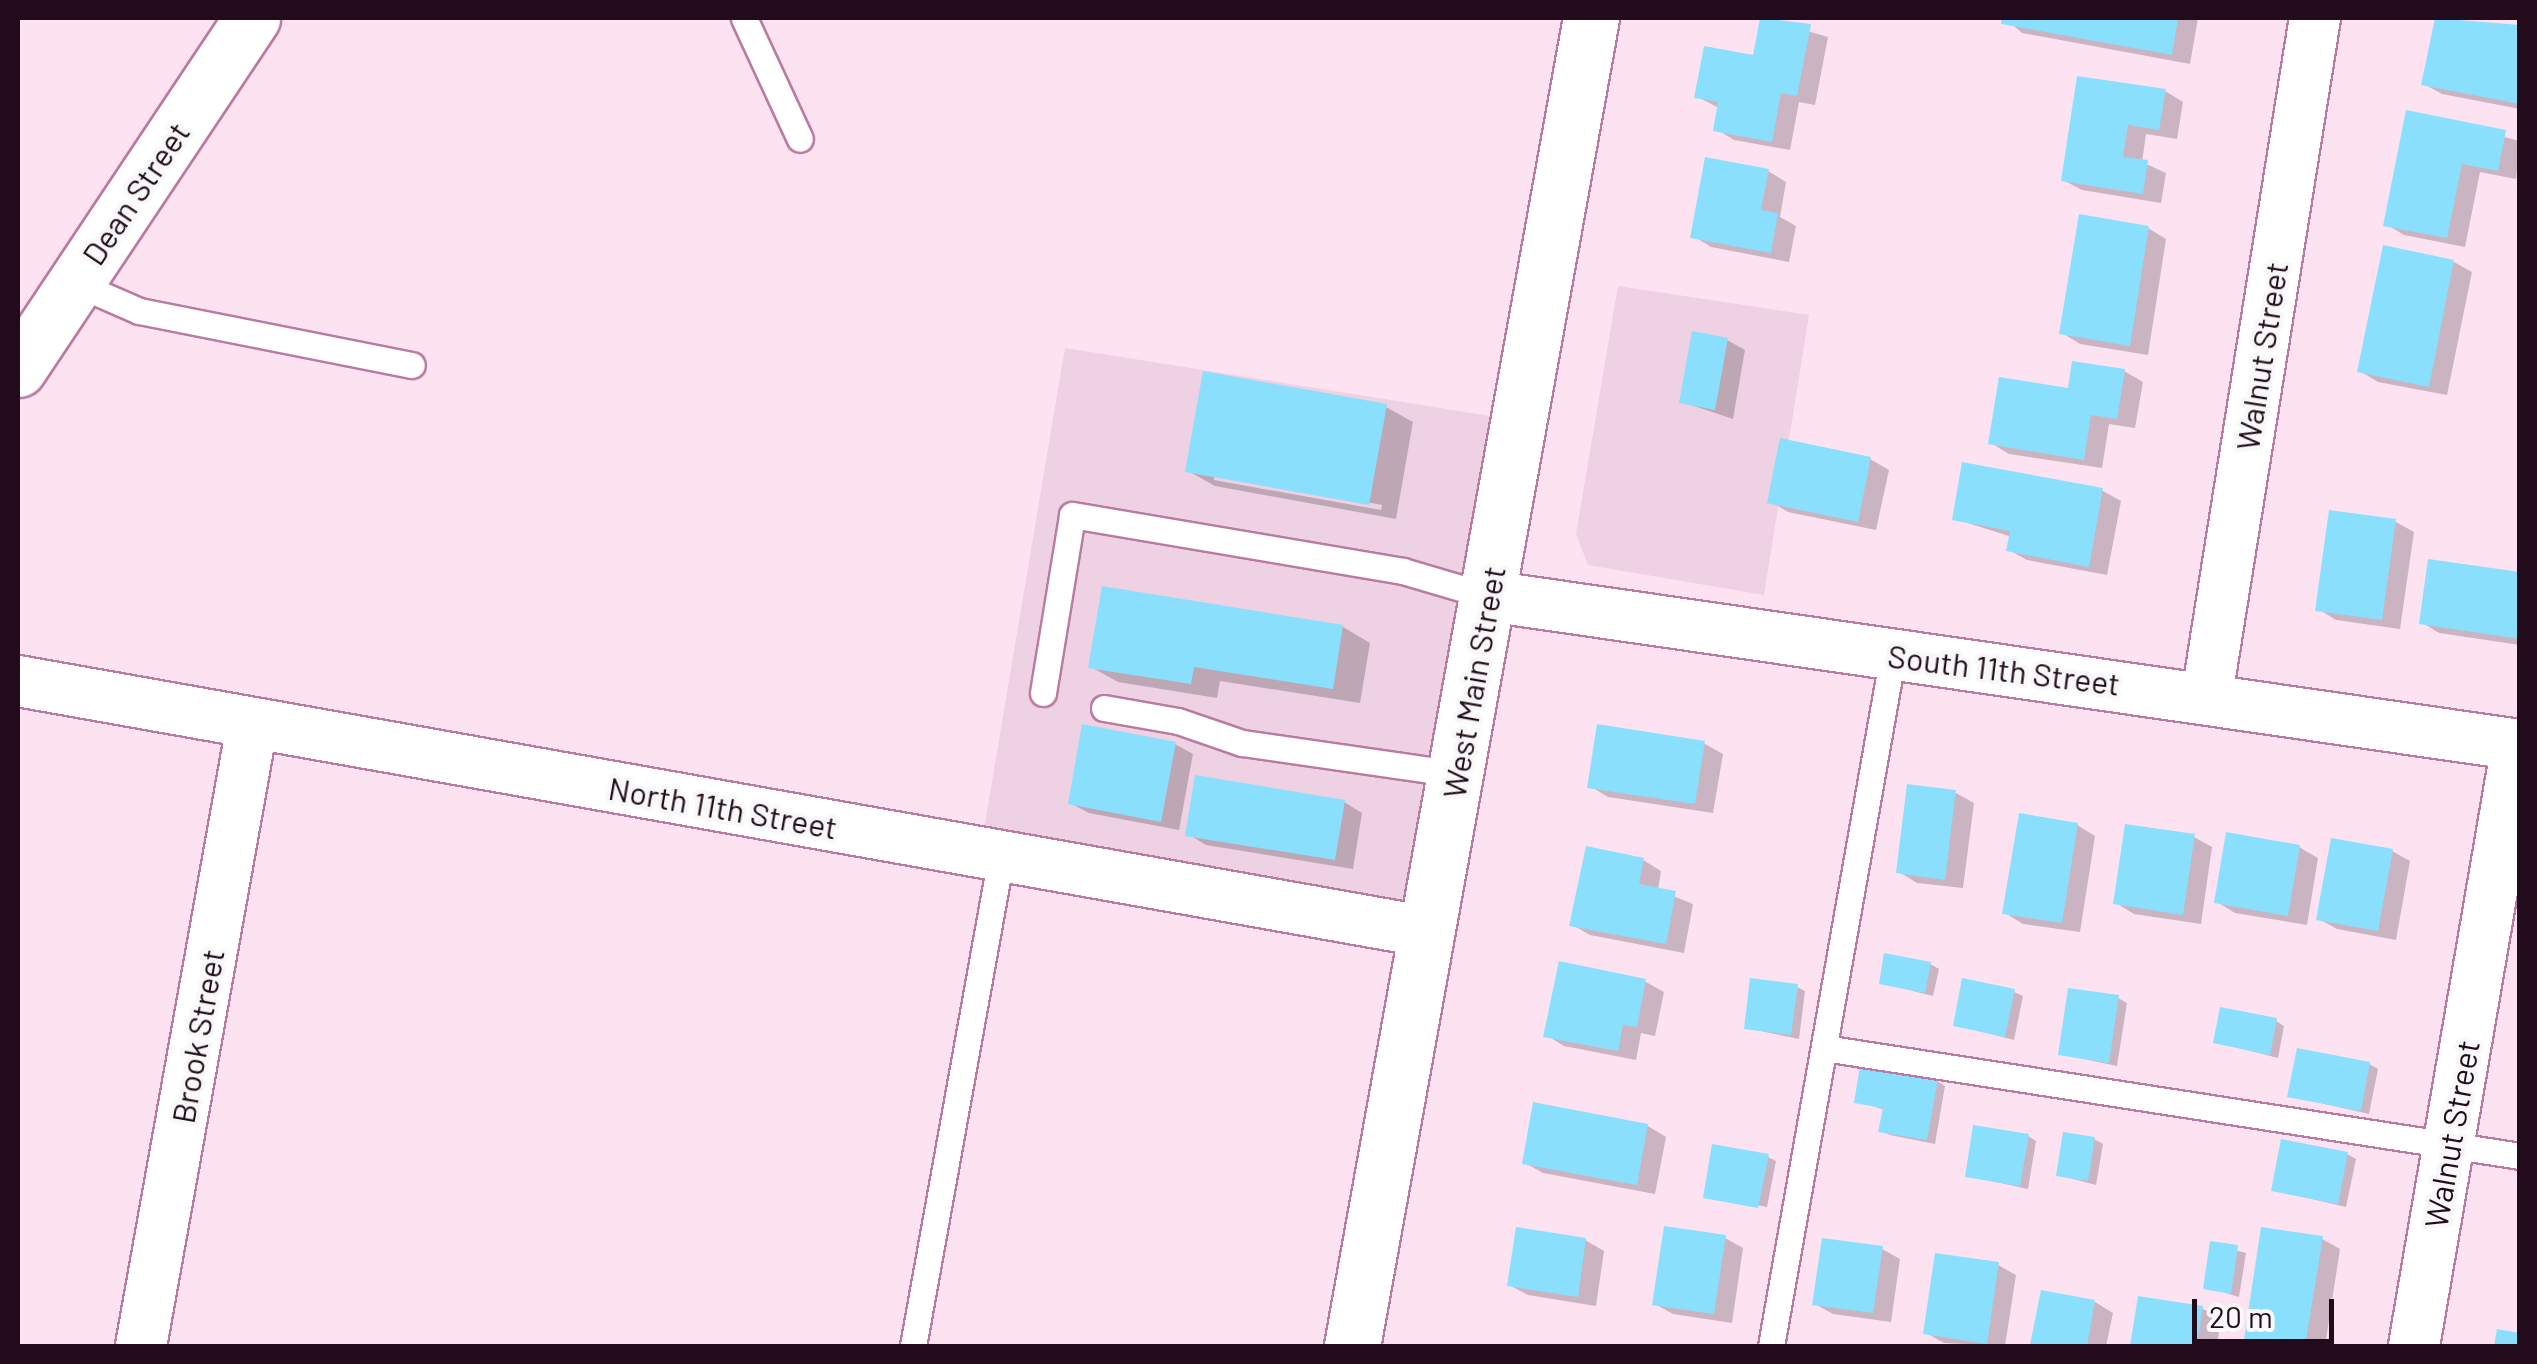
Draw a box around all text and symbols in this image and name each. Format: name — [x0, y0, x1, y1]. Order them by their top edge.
street label: Dean Street — [73, 114, 197, 272]
street label: Walnut Street — [2227, 259, 2295, 453]
street label: West Main Street — [1434, 563, 1512, 801]
street label: South 11th Street — [1886, 636, 2122, 702]
street label: North 11th Street — [606, 768, 840, 846]
street label: Brook Street — [163, 946, 231, 1126]
street label: Walnut Street — [2416, 1037, 2486, 1231]
scale bar — [2197, 1279, 2340, 1341]
text: 20 m — [2209, 1298, 2273, 1334]

